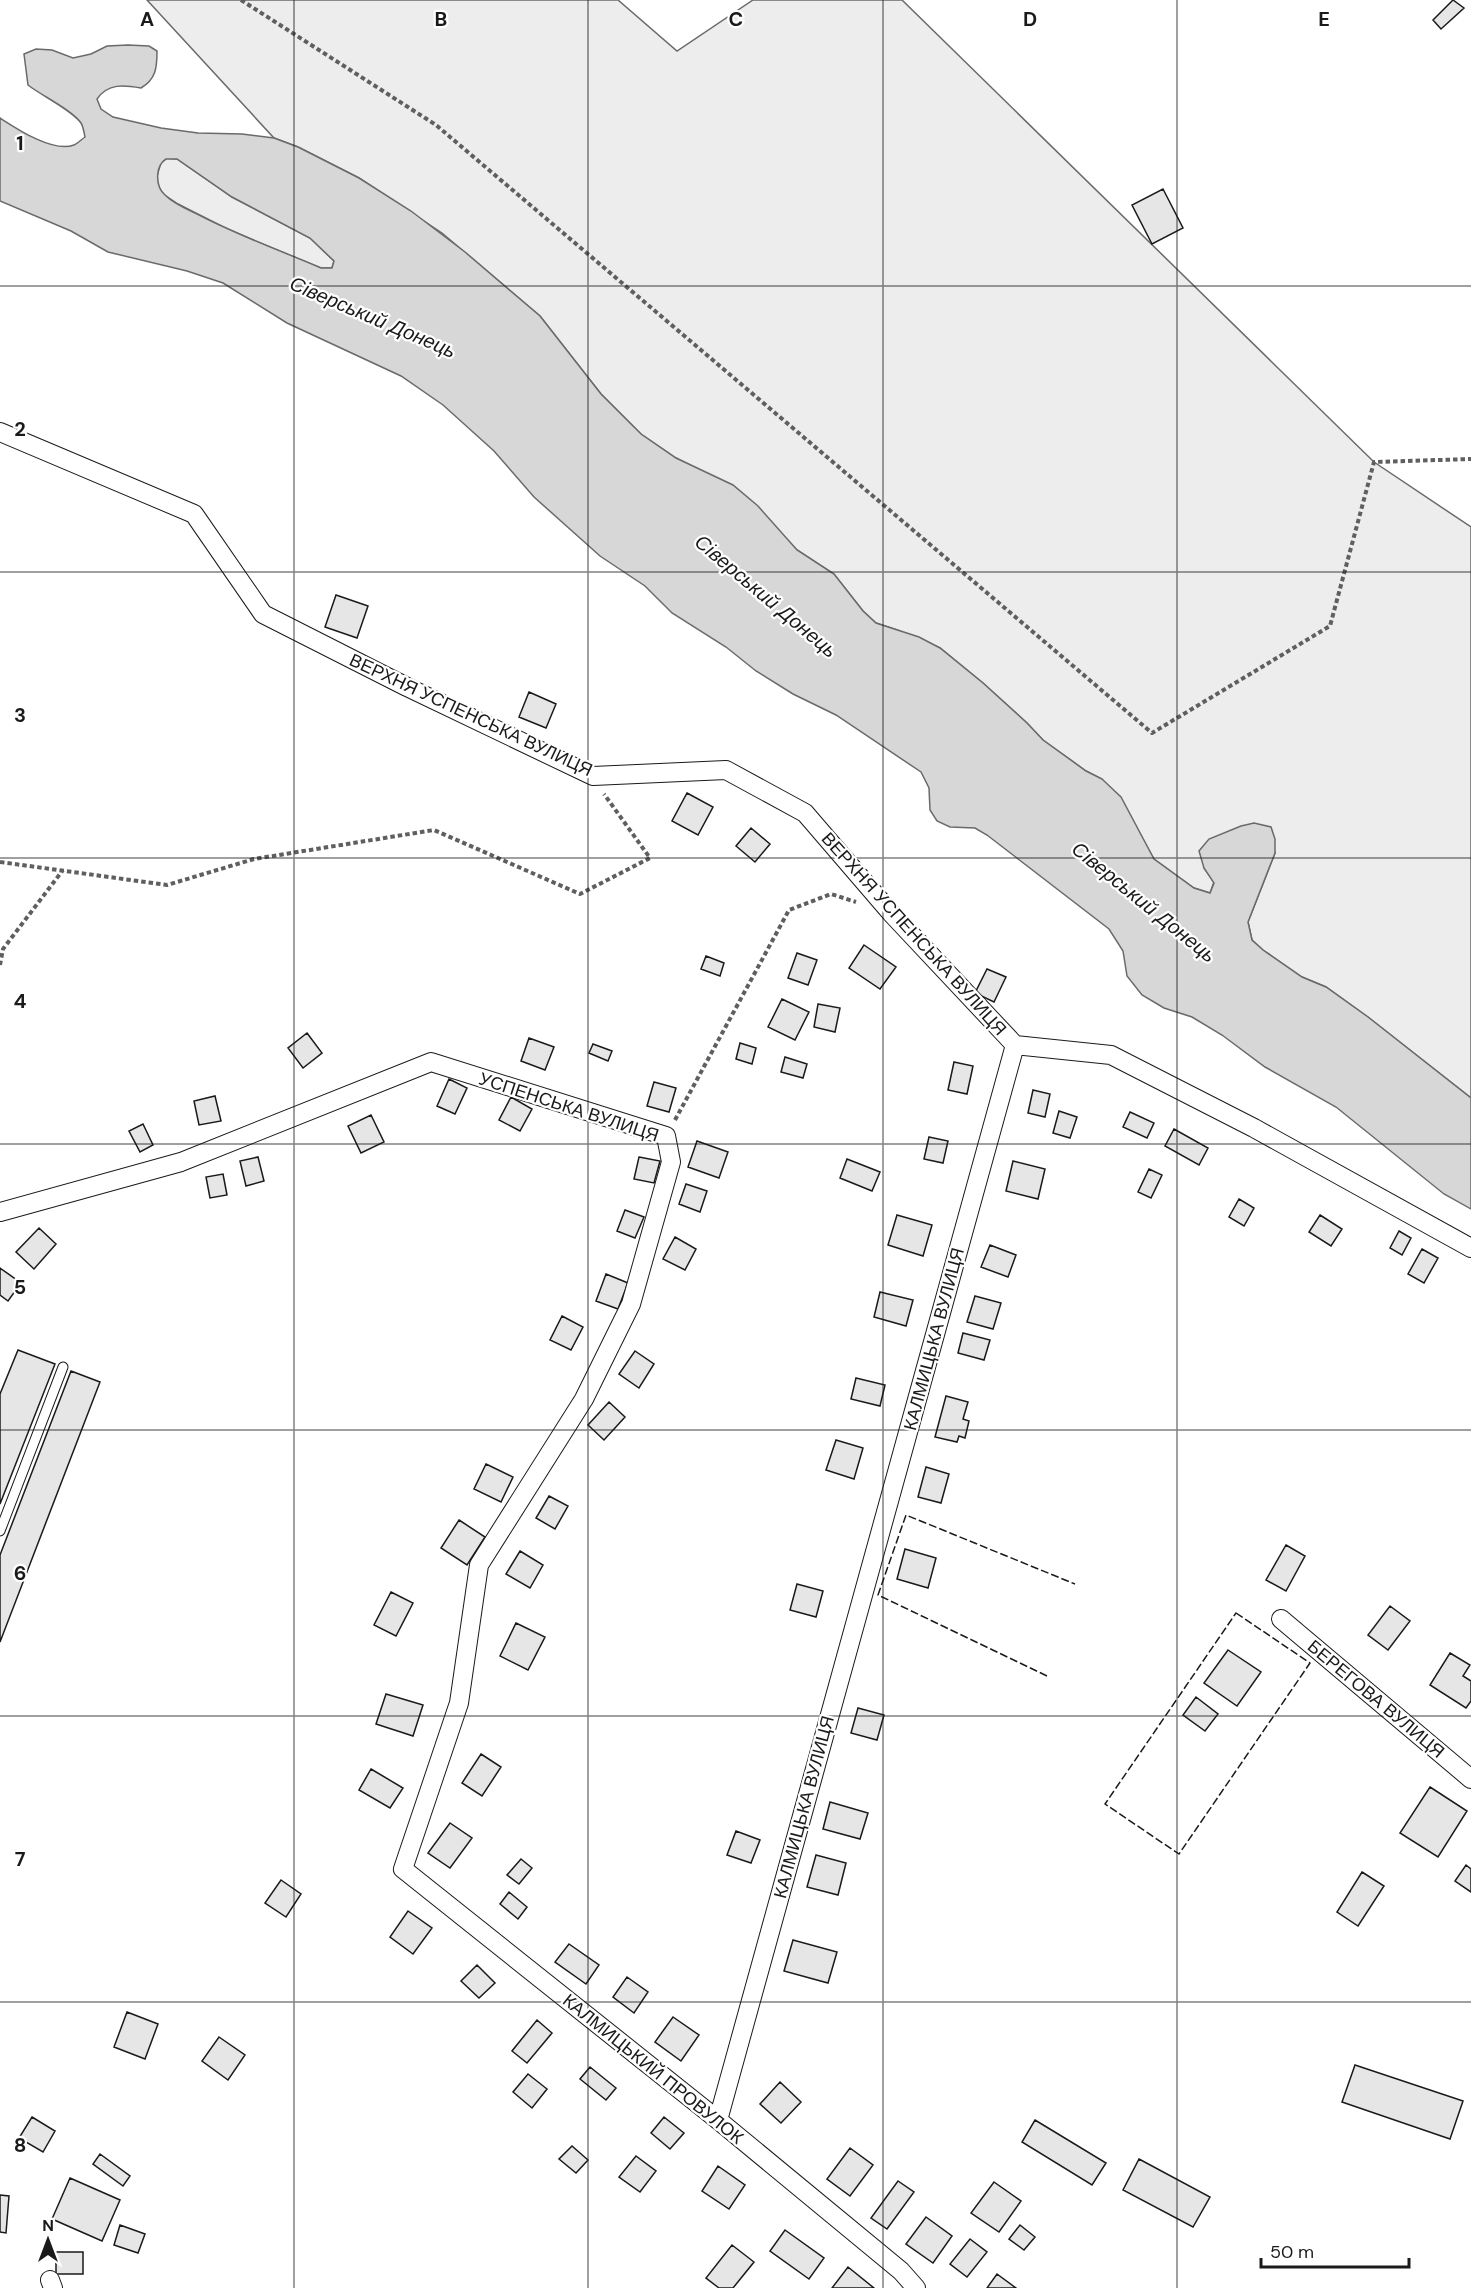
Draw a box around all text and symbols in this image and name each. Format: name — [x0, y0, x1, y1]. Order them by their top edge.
text: A — [140, 6, 154, 32]
text: B — [435, 6, 447, 32]
text: C — [729, 6, 743, 32]
text: D — [1023, 6, 1037, 32]
text: E — [1318, 6, 1330, 32]
text: 1 — [16, 130, 24, 156]
water label: Сіверський Донець — [286, 270, 460, 364]
text: 2 — [14, 416, 26, 442]
water label: Сіверський Донець — [689, 529, 843, 663]
street label: ВЕРХНЯ УСПЕНСЬКА ВУЛИЦЯ — [345, 648, 597, 782]
text: 3 — [14, 702, 26, 728]
street label: ВЕРХНЯ УСПЕНСЬКА ВУЛИЦЯ — [816, 827, 1012, 1041]
water label: Сіверський Донець — [1067, 836, 1221, 968]
text: 4 — [14, 988, 27, 1014]
street label: УСПЕНСЬКА ВУЛИЦЯ — [476, 1067, 662, 1147]
street label: КАЛМИЦЬКА ВУЛИЦЯ — [898, 1245, 970, 1433]
text: 5 — [14, 1274, 26, 1300]
text: 6 — [14, 1560, 26, 1586]
street label: БЕРЕГОВА ВУЛИЦЯ — [1302, 1634, 1450, 1764]
street label: КАЛМИЦЬКА ВУЛИЦЯ — [768, 1713, 840, 1901]
text: 7 — [15, 1846, 26, 1872]
street label: КАЛМИЦЬКИЙ ПРОВУЛОК — [558, 1989, 749, 2150]
text: 8 — [14, 2132, 26, 2158]
north arrow — [18, 2210, 78, 2270]
text: N — [42, 2215, 54, 2236]
scale bar — [1261, 2231, 1410, 2269]
text: 50 m — [1270, 2240, 1314, 2264]

